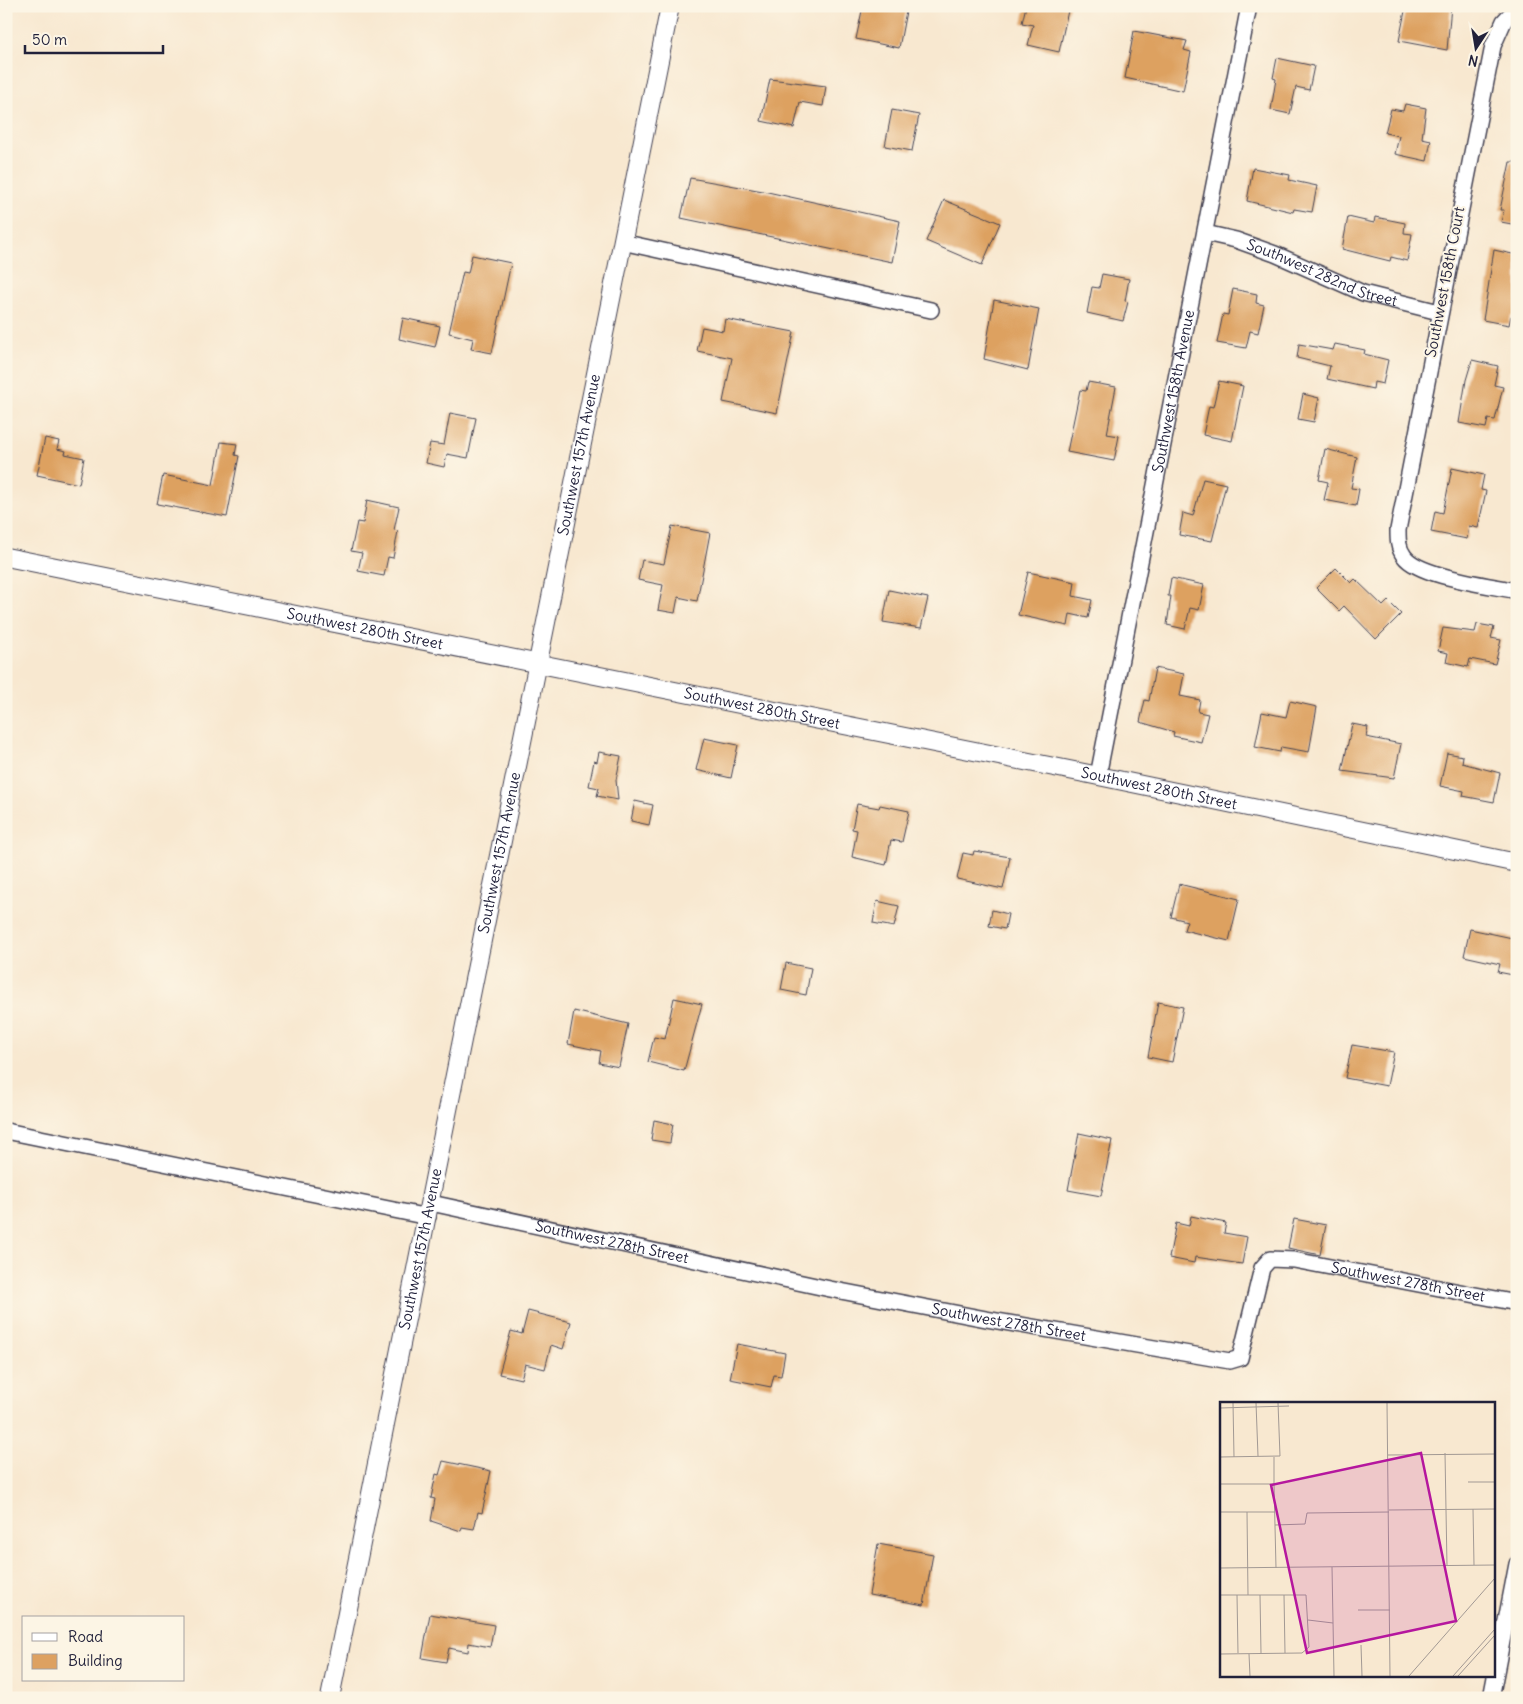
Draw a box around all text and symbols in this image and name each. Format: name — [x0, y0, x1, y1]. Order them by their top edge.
scale bar — [25, 22, 162, 54]
north arrow — [1450, 22, 1500, 72]
text: 50 m — [32, 30, 67, 49]
text: N — [1467, 51, 1480, 71]
street label: Southwest 158th Court — [1421, 205, 1468, 359]
street label: Southwest 282nd Street — [1244, 235, 1399, 310]
street label: Southwest 158th Avenue — [1148, 308, 1198, 474]
street label: Southwest 157th Avenue — [553, 372, 604, 537]
street label: Southwest 280th Street — [285, 604, 445, 653]
street label: Southwest 280th Street — [682, 683, 842, 733]
street label: Southwest 280th Street — [1080, 763, 1239, 814]
street label: Southwest 157th Avenue — [474, 770, 524, 935]
street label: Southwest 157th Avenue — [395, 1167, 445, 1331]
street label: Southwest 278th Street — [534, 1216, 690, 1267]
street label: Southwest 278th Street — [1330, 1257, 1487, 1306]
street label: Southwest 278th Street — [930, 1299, 1087, 1345]
inset map — [1220, 1402, 1496, 1676]
legend — [22, 1616, 185, 1682]
text: Road — [68, 1627, 103, 1646]
text: Building — [68, 1651, 123, 1670]

